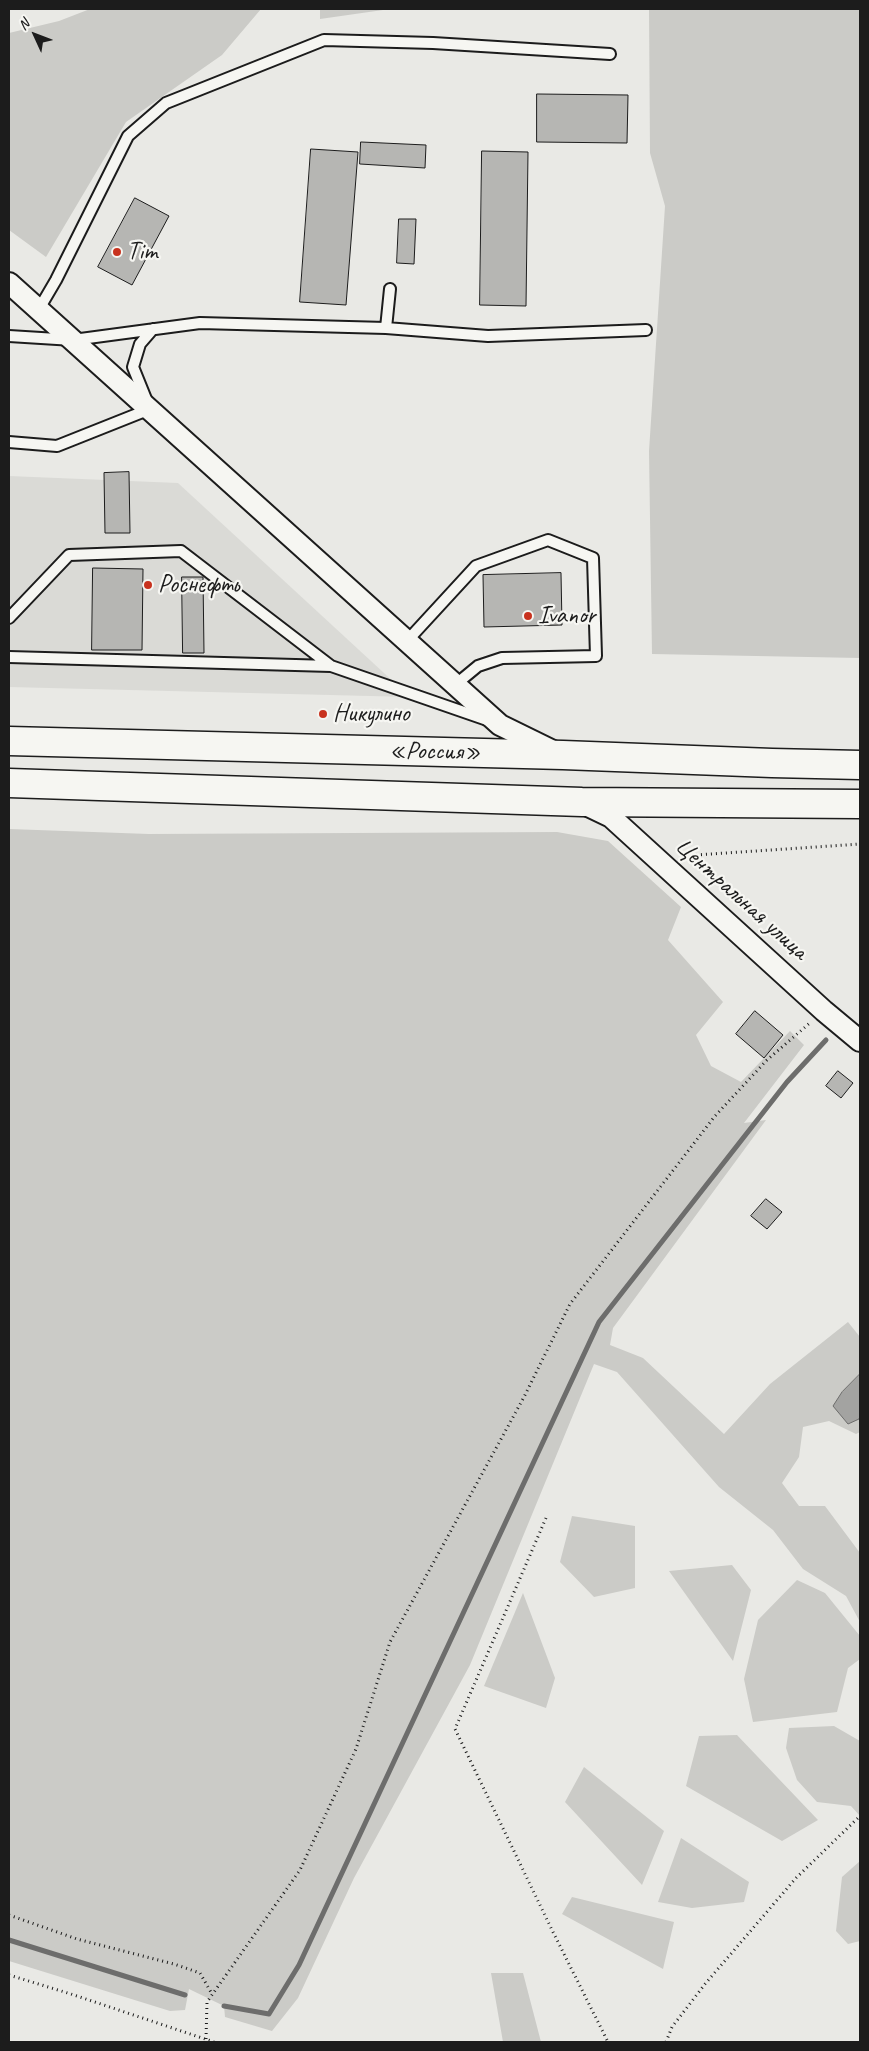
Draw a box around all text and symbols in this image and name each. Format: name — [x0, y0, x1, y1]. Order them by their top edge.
north arrow — [10, 10, 60, 60]
text: N — [14, 15, 33, 33]
place label: Tim — [127, 237, 157, 267]
marker: Tim — [111, 246, 123, 258]
place label: Роснефть — [158, 570, 239, 600]
marker: Роснефть — [142, 579, 154, 591]
place label: Ivanor — [538, 601, 596, 631]
marker: Ivanor — [522, 610, 534, 622]
place label: Никулино — [333, 699, 410, 729]
marker: Никулино — [317, 708, 329, 720]
street label: «Россия» — [389, 736, 481, 768]
street label: Центральная улица — [668, 831, 814, 967]

